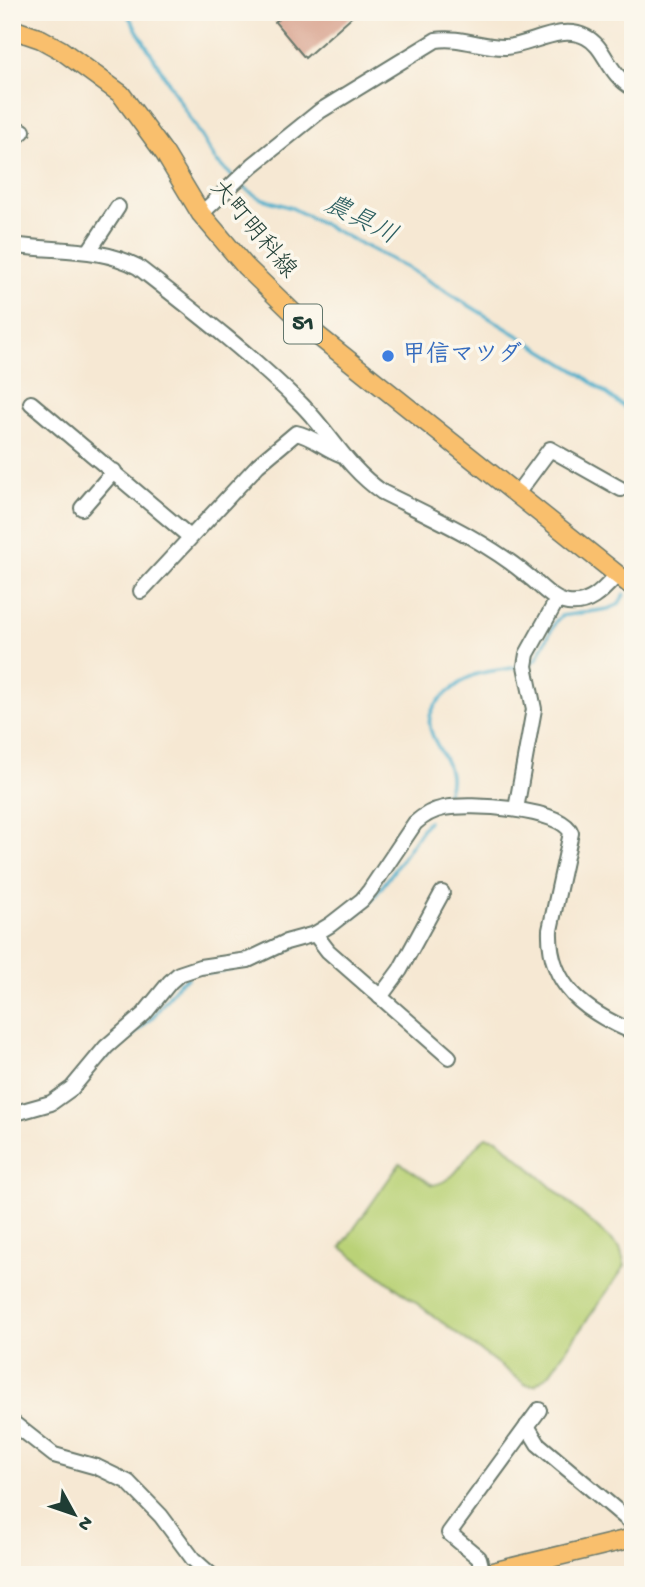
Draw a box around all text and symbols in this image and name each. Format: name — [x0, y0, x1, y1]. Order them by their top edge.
street label: 大町明科線 — [202, 174, 302, 285]
water label: 農具川 — [318, 189, 403, 254]
road number: 51 — [284, 304, 322, 344]
place label: 甲信マツダ — [402, 341, 522, 371]
marker: 甲信マツダ — [380, 348, 396, 364]
north arrow — [38, 1478, 108, 1548]
text: N — [72, 1511, 97, 1535]

